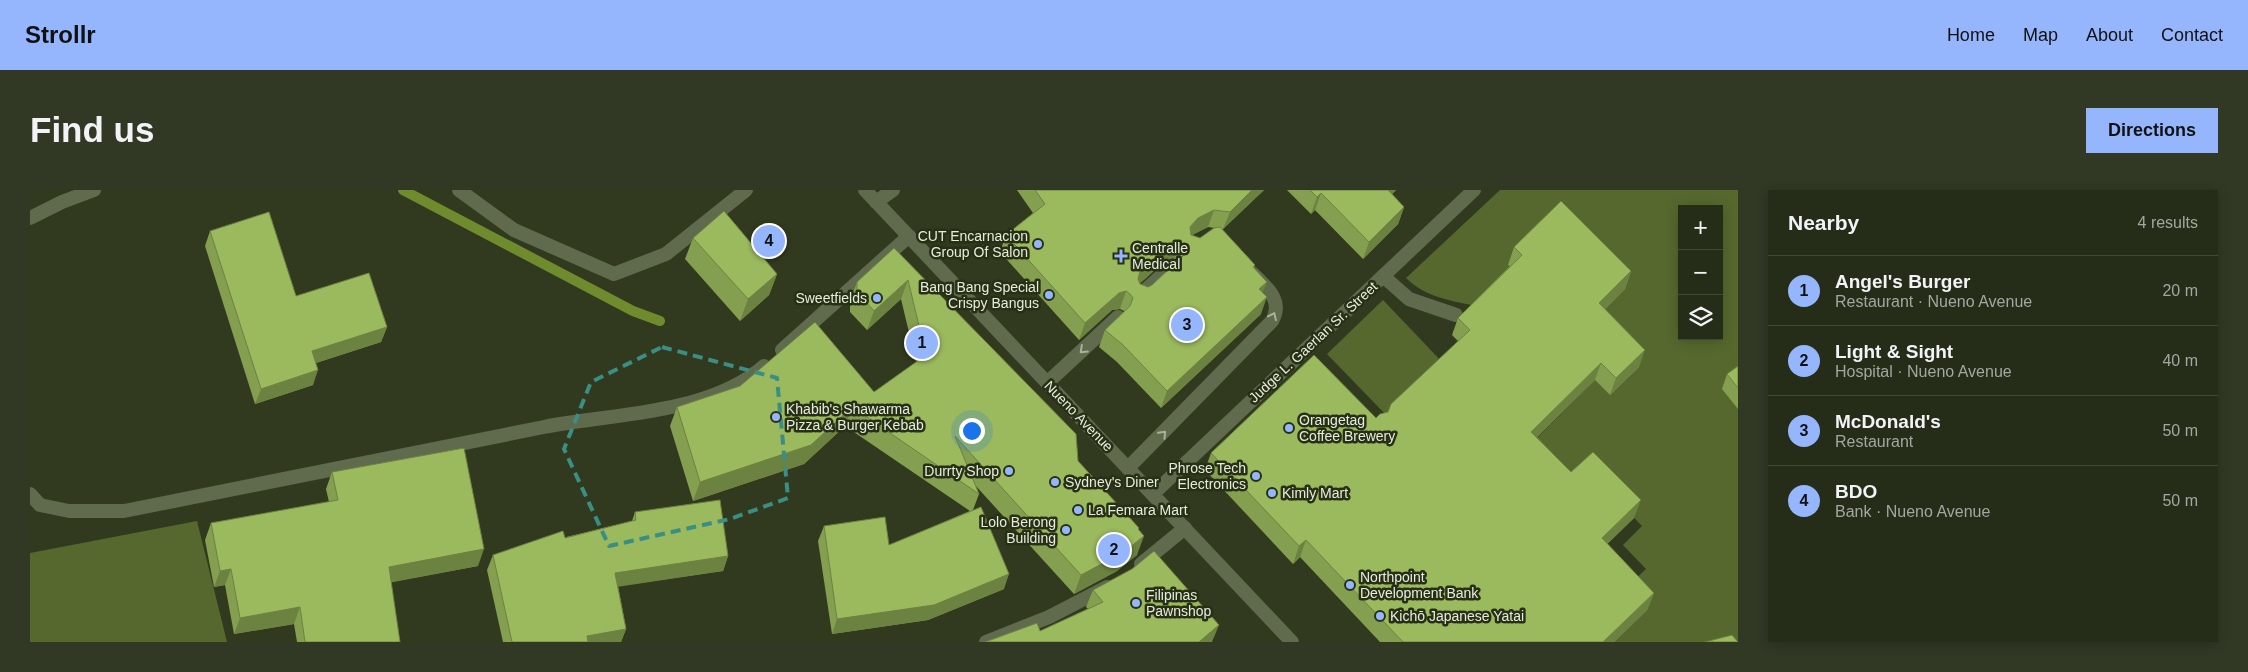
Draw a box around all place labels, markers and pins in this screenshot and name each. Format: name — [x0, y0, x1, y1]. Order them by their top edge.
pin: 4 — [753, 222, 785, 260]
place label: CUT Encarnacion Group Of Salon — [918, 228, 1028, 260]
marker: CUT Encarnacion Group Of Salon — [1032, 238, 1044, 250]
place label: Centralle Medical — [1132, 240, 1188, 272]
marker: Centralle Medical — [1114, 249, 1128, 263]
place label: Bang Bang Special Crispy Bangus — [920, 279, 1039, 311]
marker: Bang Bang Special Crispy Bangus — [1043, 289, 1055, 301]
place label: Sweetfields — [795, 290, 867, 306]
marker: Sweetfields — [871, 292, 883, 304]
pin: 3 — [1171, 306, 1203, 344]
pin: 1 — [906, 324, 938, 362]
place label: Khabib's Shawarma Pizza & Burger Kebab — [786, 401, 924, 433]
marker: Khabib's Shawarma Pizza & Burger Kebab — [770, 411, 782, 423]
place label: Orangetag Coffee Brewery — [1299, 412, 1395, 444]
marker: Orangetag Coffee Brewery — [1283, 422, 1295, 434]
place label: Phrose Tech Electronics — [1168, 460, 1246, 492]
place label: Durrty Shop — [924, 463, 999, 479]
marker: Durrty Shop — [1003, 465, 1015, 477]
marker: Phrose Tech Electronics — [1250, 470, 1262, 482]
place label: Sydney's Diner — [1065, 474, 1159, 490]
marker: Sydney's Diner — [1049, 476, 1061, 488]
place label: Kimly Mart — [1282, 485, 1348, 501]
marker: Kimly Mart — [1266, 487, 1278, 499]
place label: La Femara Mart — [1088, 502, 1188, 518]
marker: La Femara Mart — [1072, 504, 1084, 516]
place label: Lolo Berong Building — [980, 514, 1056, 546]
marker: Lolo Berong Building — [1060, 524, 1072, 536]
pin: 2 — [1098, 531, 1130, 569]
place label: Northpoint Development Bank — [1360, 569, 1479, 601]
marker: Northpoint Development Bank — [1344, 579, 1356, 591]
place label: Filipinas Pawnshop — [1146, 587, 1212, 619]
marker: Filipinas Pawnshop — [1130, 597, 1142, 609]
place label: Kichō Japanese Yatai — [1390, 608, 1524, 624]
marker: Kichō Japanese Yatai — [1374, 610, 1386, 622]

